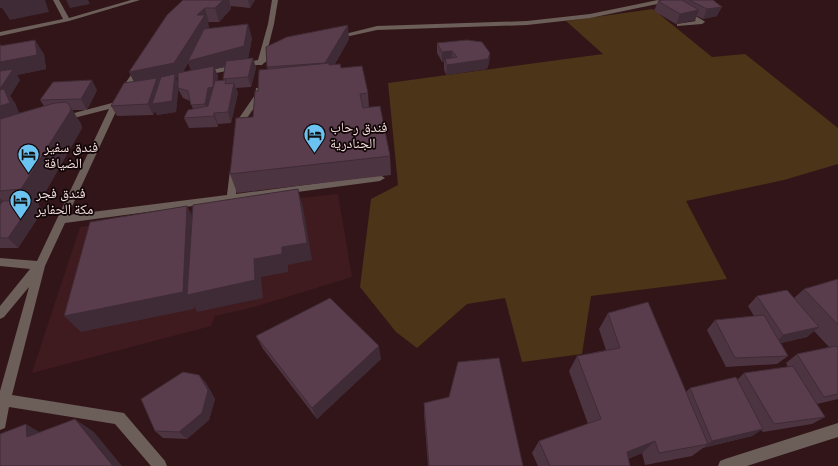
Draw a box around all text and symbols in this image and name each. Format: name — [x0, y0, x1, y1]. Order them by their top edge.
place label: فندق رحاب الجنادرية — [330, 118, 388, 152]
hotel icon: فندق رحاب الجنادرية — [301, 122, 327, 155]
place label: فندق سفير الضيافة — [43, 138, 98, 172]
hotel icon: فندق سفير الضيافة — [15, 142, 41, 175]
place label: فندق فجر مكة الحفاير — [35, 184, 93, 218]
hotel icon: فندق فجر مكة الحفاير — [8, 188, 34, 221]

